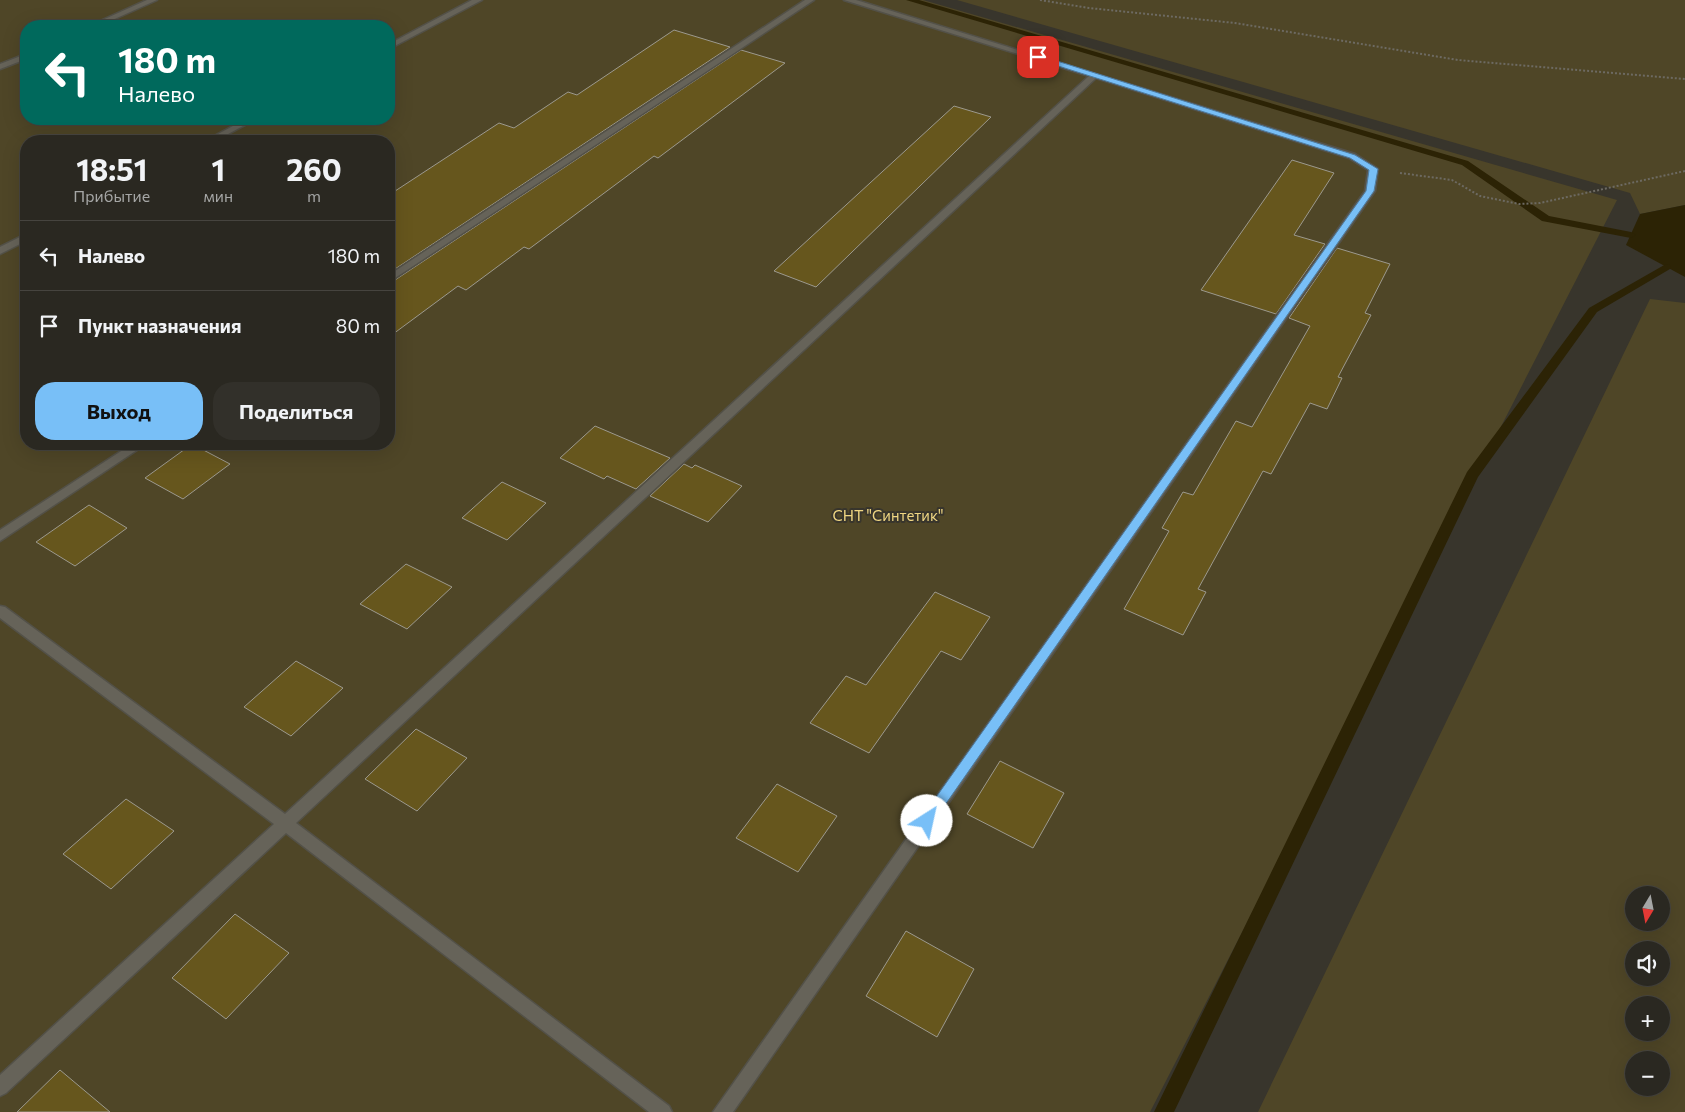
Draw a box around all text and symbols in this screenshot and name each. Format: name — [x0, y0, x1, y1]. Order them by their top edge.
pin — [1017, 36, 1059, 78]
text: 180 m — [118, 37, 216, 80]
icon: left — [35, 40, 100, 105]
icon: arrive — [1024, 43, 1052, 71]
text: Налево — [118, 80, 195, 107]
text: 18:51 — [76, 150, 147, 187]
text: 1 — [211, 150, 225, 187]
text: 260 — [286, 150, 342, 187]
text: Прибытие — [73, 186, 150, 205]
text: мин — [203, 186, 233, 205]
text: m — [307, 186, 321, 205]
icon: left — [35, 242, 63, 270]
text: Налево — [78, 244, 145, 267]
text: 180 m — [328, 244, 380, 267]
icon: arrive — [35, 312, 63, 340]
text: Пункт назначения — [78, 314, 241, 337]
text: 80 m — [336, 314, 380, 337]
button: Выход — [35, 382, 203, 440]
button: Поделиться — [213, 382, 380, 440]
park label: СНТ "Синтетик" — [832, 506, 944, 524]
position arrow — [900, 794, 952, 846]
north arrow — [1625, 886, 1670, 931]
map controls — [1625, 886, 1670, 1096]
button: sound — [1625, 941, 1670, 986]
button: + — [1625, 996, 1670, 1041]
button: − — [1625, 1051, 1670, 1096]

